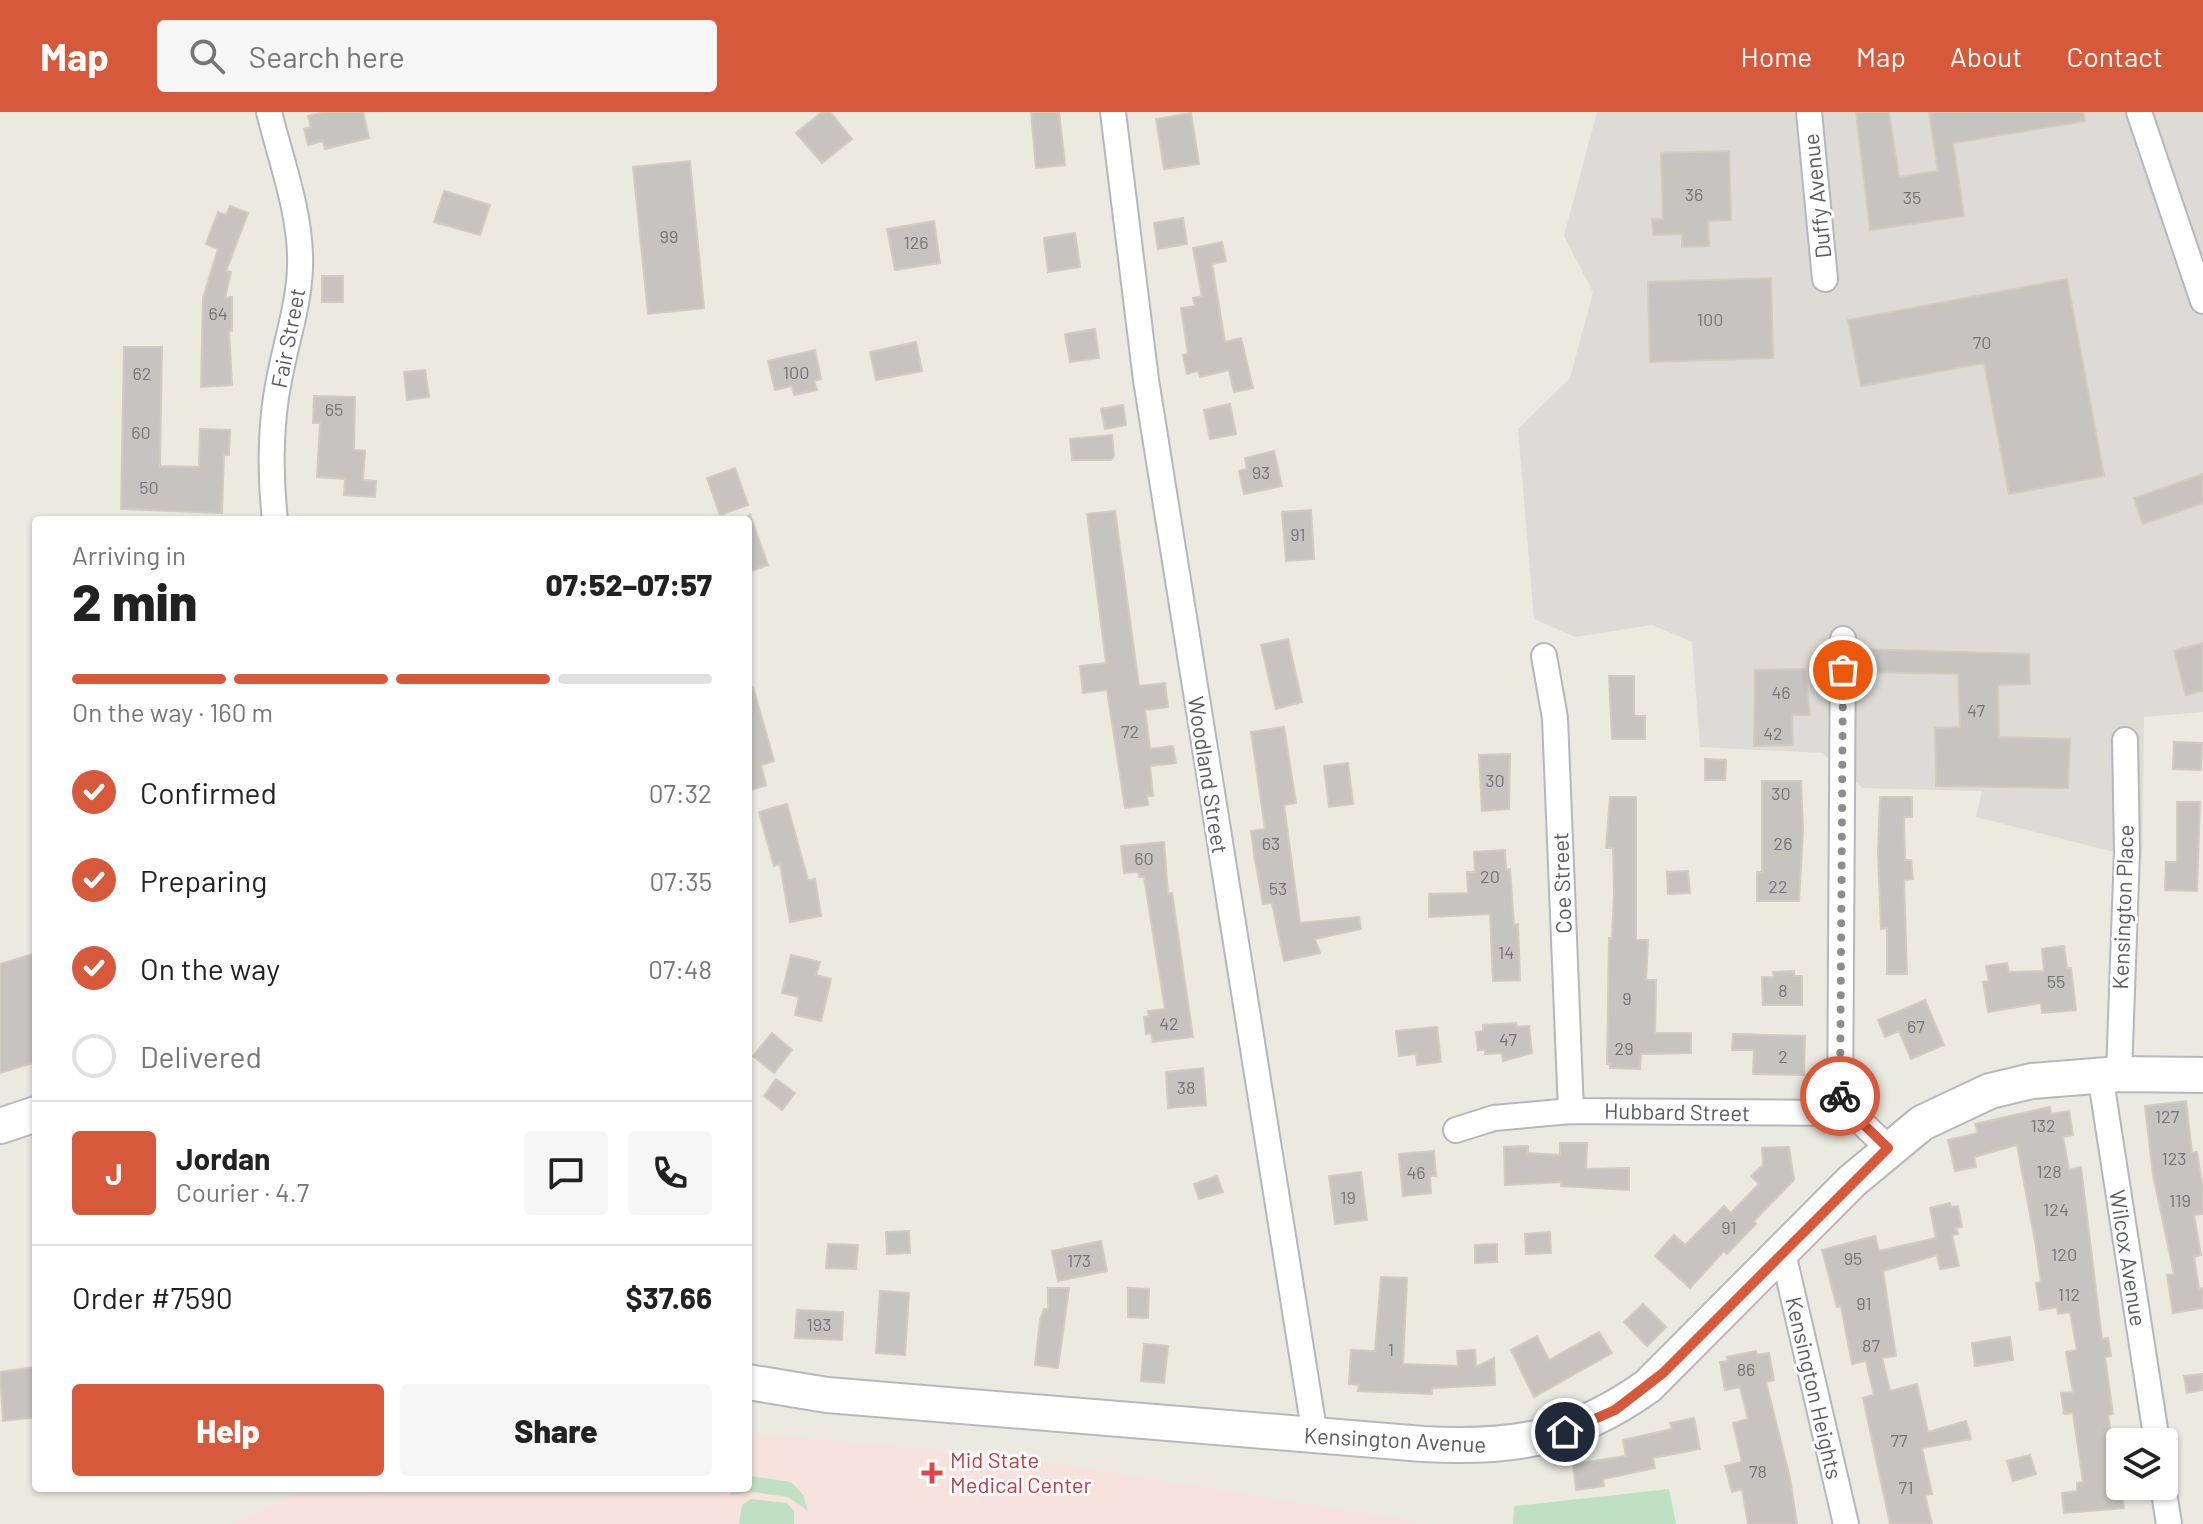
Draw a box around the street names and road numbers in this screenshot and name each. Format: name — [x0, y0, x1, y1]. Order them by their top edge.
street label: Duffy Avenue — [1797, 132, 1835, 260]
street label: Fair Street — [265, 286, 309, 390]
street label: Woodland Street — [1184, 694, 1234, 855]
street label: Kensington Place — [2106, 824, 2138, 990]
street label: Coe Street — [1546, 832, 1576, 934]
street label: Hubbard Street — [1604, 1097, 1750, 1125]
street label: Wilcox Avenue — [2105, 1188, 2153, 1328]
street label: Kensington Heights — [1781, 1294, 1849, 1482]
street label: Kensington Avenue — [1303, 1421, 1487, 1457]

